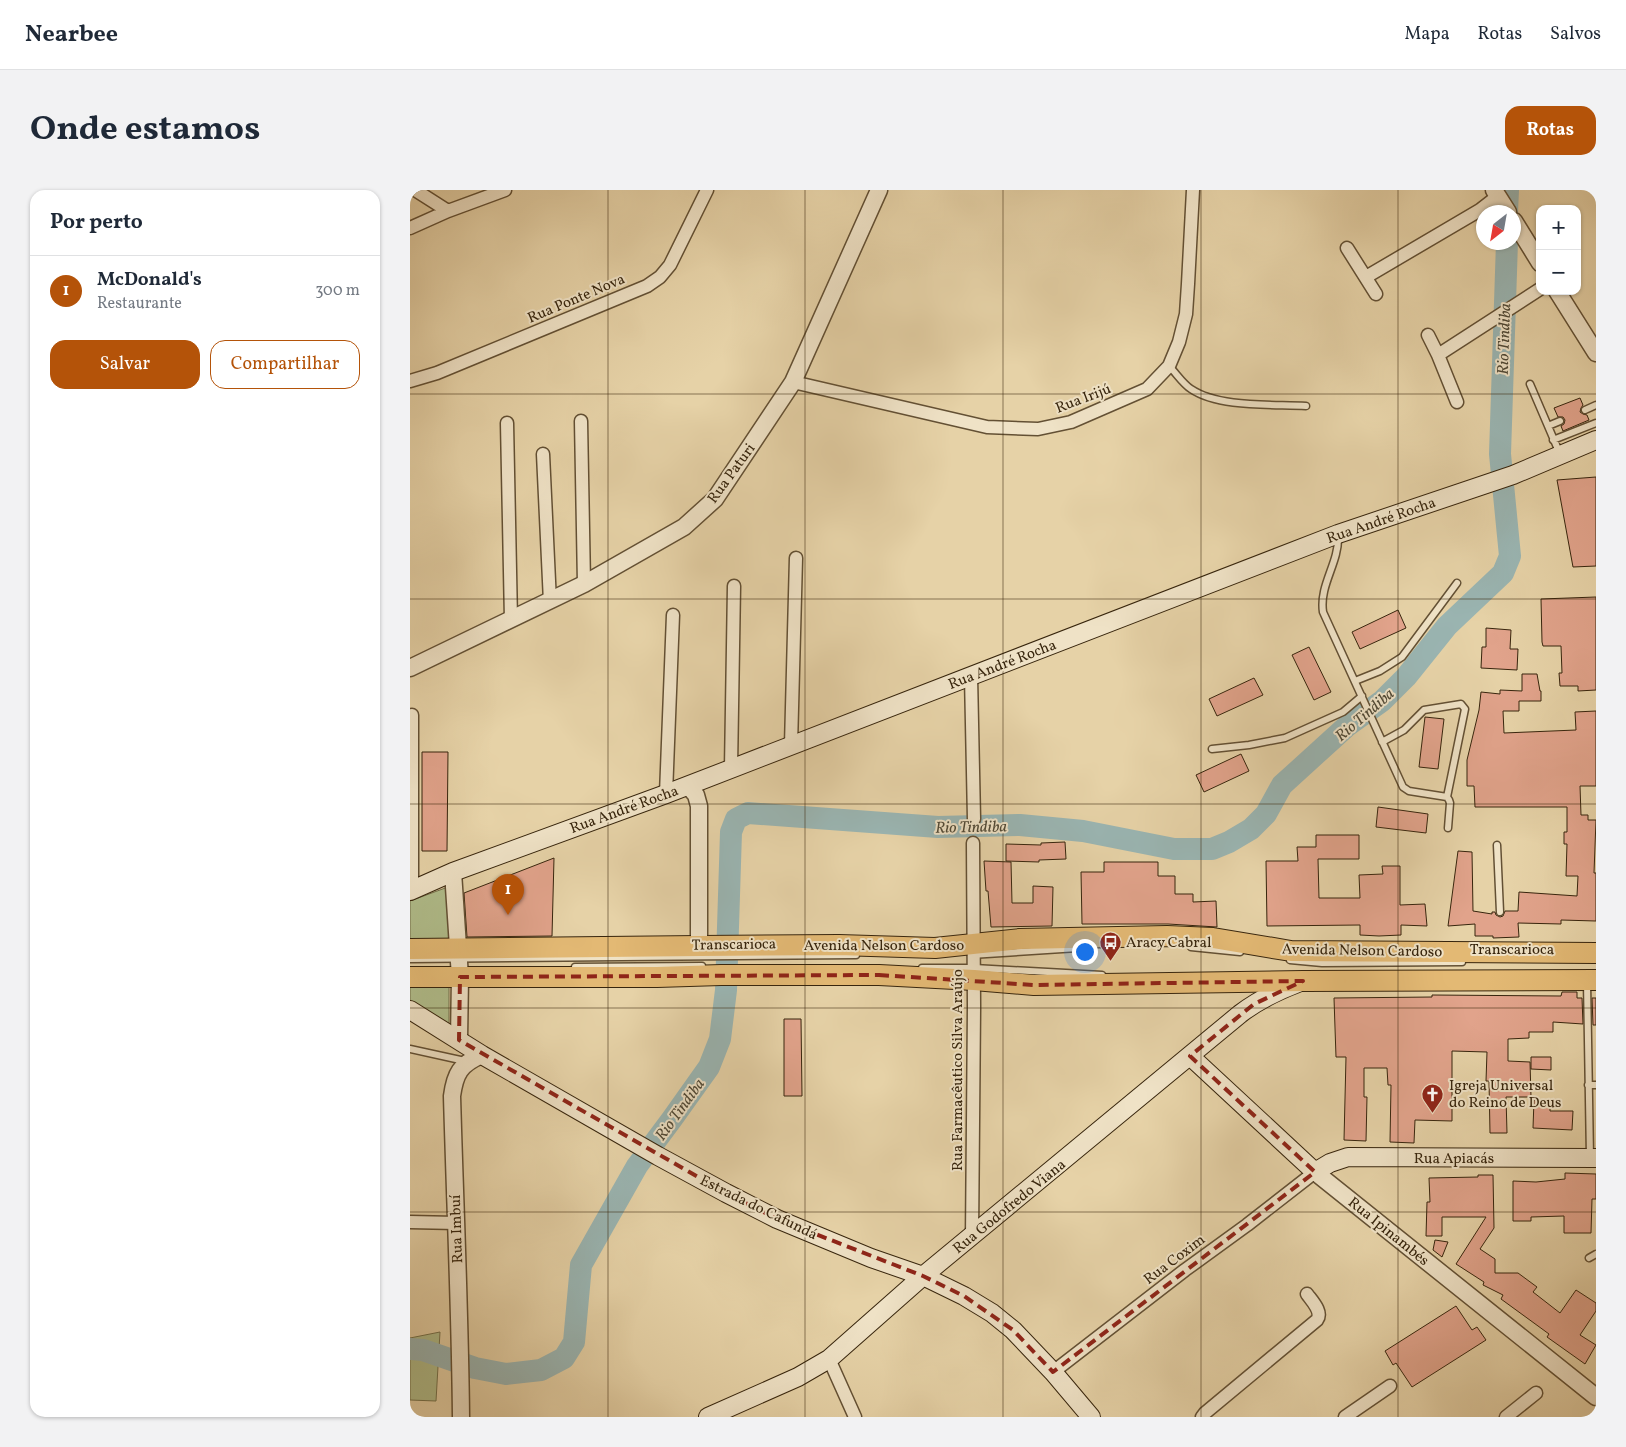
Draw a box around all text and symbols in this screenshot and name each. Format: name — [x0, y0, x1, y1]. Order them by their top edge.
text: Nearbee — [25, 18, 118, 52]
text: Mapa — [1405, 22, 1450, 47]
text: Rotas — [1478, 22, 1522, 47]
text: Salvos — [1550, 22, 1601, 47]
text: Onde estamos — [30, 106, 260, 154]
button: Rotas — [1505, 106, 1596, 155]
north arrow — [1476, 205, 1521, 250]
map controls — [1536, 205, 1581, 295]
button: + — [1536, 205, 1581, 250]
text: Por perto — [50, 208, 143, 237]
button: − — [1536, 250, 1581, 295]
text: McDonald's — [97, 267, 202, 293]
street label: Rua Ponte Nova — [525, 269, 629, 329]
text: 1 — [63, 280, 69, 302]
text: 300 m — [315, 280, 360, 302]
text: Restaurante — [97, 293, 182, 315]
water label: Rio Tindiba — [1493, 302, 1517, 375]
button: Salvar — [50, 340, 200, 389]
button: Compartilhar — [210, 340, 360, 389]
street label: Rua Irijú — [1053, 379, 1114, 420]
street label: Rua Paturi — [703, 440, 761, 508]
street label: Rua André Rocha — [1324, 493, 1439, 550]
street label: Rua André Rocha — [945, 635, 1060, 696]
water label: Rio Tindiba — [1331, 683, 1400, 747]
street label: Rua André Rocha — [567, 781, 682, 840]
water label: Rio Tindiba — [935, 816, 1008, 840]
pin: 1 — [492, 874, 524, 915]
bus stop icon: Aracy Cabral — [1098, 930, 1122, 961]
place label: Aracy Cabral — [1126, 933, 1211, 954]
street label: Transcarioca — [692, 934, 776, 957]
street label: Avenida Nelson Cardoso — [804, 936, 964, 957]
your location — [1072, 939, 1098, 965]
street label: Avenida Nelson Cardoso — [1282, 940, 1442, 963]
street label: Transcarioca — [1470, 940, 1554, 961]
street label: Rua Farmacêutico Silva Araújo — [948, 969, 969, 1171]
water label: Rio Tindiba — [651, 1074, 711, 1146]
place label: Igreja Universal do Reino de Deus — [1449, 1076, 1561, 1114]
church icon: Igreja Universal do Reino de Deus — [1421, 1082, 1445, 1113]
street label: Rua Apiacás — [1414, 1149, 1494, 1170]
street label: Rua Godofredo Viana — [949, 1155, 1071, 1259]
street label: Estrada do Cafundá — [696, 1171, 821, 1246]
street label: Rua Ipinambés — [1343, 1193, 1433, 1271]
street label: Rua Imbuí — [446, 1194, 469, 1264]
street label: Rua Coxim — [1140, 1230, 1210, 1290]

